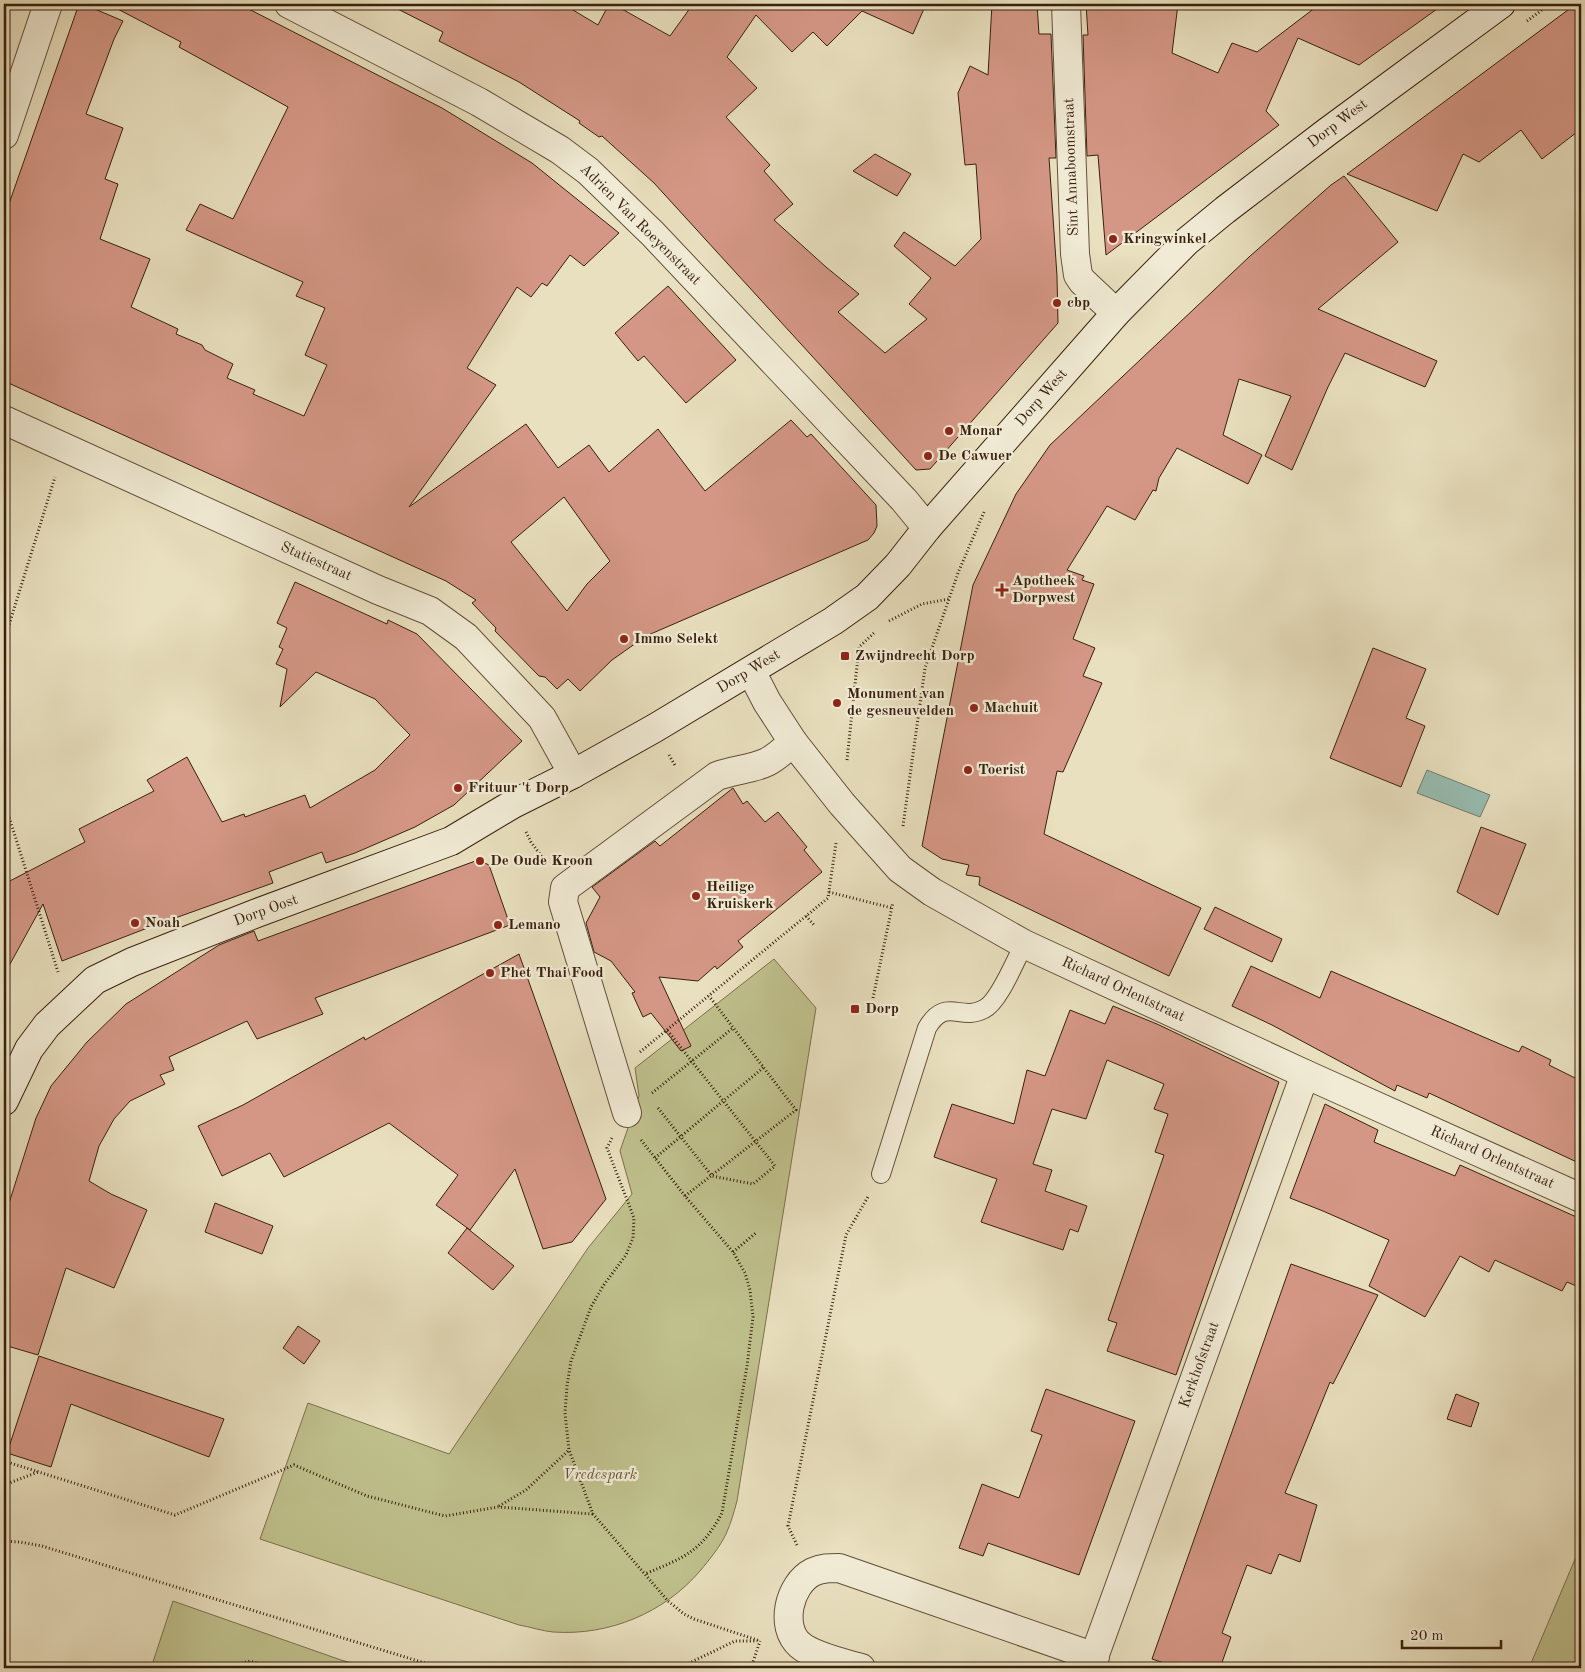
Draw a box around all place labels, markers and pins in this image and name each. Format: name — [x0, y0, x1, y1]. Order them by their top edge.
place label: Kringwinkel — [1123, 232, 1207, 247]
marker: Kringwinkel — [1107, 233, 1119, 245]
place label: cbp — [1067, 296, 1090, 311]
marker: cbp — [1051, 297, 1063, 309]
place label: Monar — [959, 424, 1003, 439]
marker: Monar — [943, 425, 955, 437]
place label: De Cawuer — [938, 449, 1012, 464]
marker: De Cawuer — [922, 450, 934, 462]
place label: Apotheek Dorpwest — [1012, 574, 1076, 606]
marker: Apotheek Dorpwest — [996, 584, 1008, 596]
place label: Immo Selekt — [634, 632, 719, 647]
marker: Immo Selekt — [618, 633, 630, 645]
place label: Zwijndrecht Dorp — [855, 649, 975, 664]
marker: Zwijndrecht Dorp — [839, 650, 851, 662]
place label: Monument van de gesneuvelden — [847, 687, 954, 719]
marker: Monument van de gesneuvelden — [831, 697, 843, 709]
place label: Machuit — [984, 701, 1039, 716]
marker: Machuit — [968, 702, 980, 714]
place label: Toerist — [978, 763, 1026, 778]
marker: Toerist — [962, 764, 974, 776]
place label: Frituur 't Dorp — [468, 781, 569, 796]
marker: Frituur 't Dorp — [452, 782, 464, 794]
place label: De Oude Kroon — [490, 854, 593, 869]
marker: De Oude Kroon — [474, 855, 486, 867]
place label: Heilige Kruiskerk — [706, 880, 774, 912]
marker: Heilige Kruiskerk — [690, 890, 702, 902]
place label: Noah — [145, 916, 180, 931]
marker: Noah — [129, 917, 141, 929]
place label: Lemano — [508, 918, 561, 933]
marker: Lemano — [492, 919, 504, 931]
place label: Phet Thai Food — [500, 966, 604, 981]
marker: Phet Thai Food — [484, 967, 496, 979]
place label: Dorp — [865, 1002, 899, 1017]
marker: Dorp — [849, 1003, 861, 1015]

